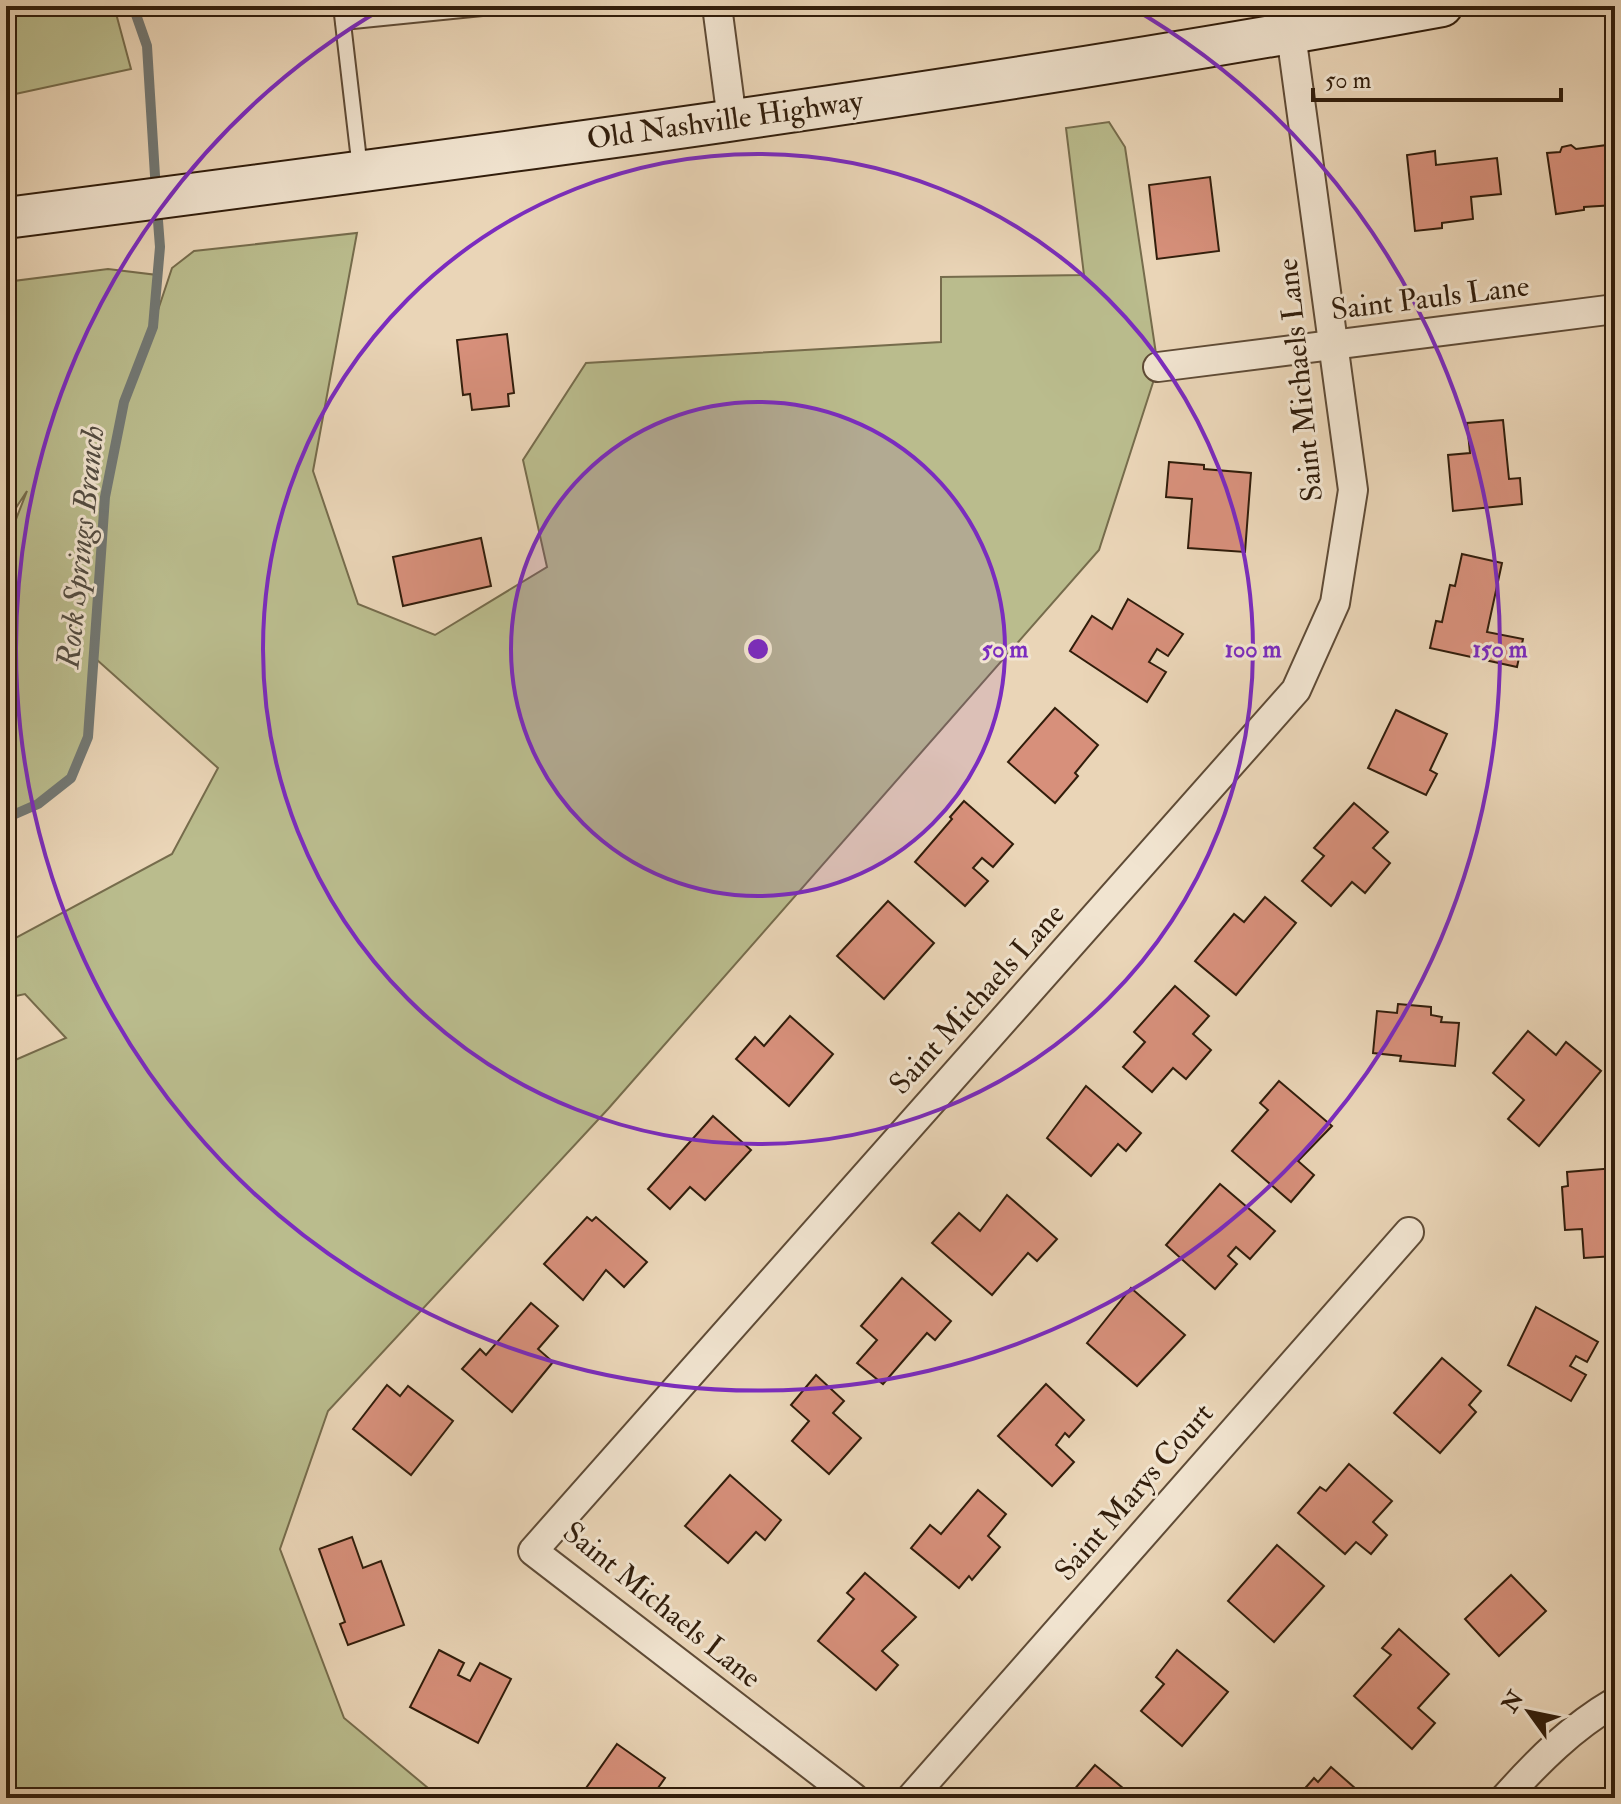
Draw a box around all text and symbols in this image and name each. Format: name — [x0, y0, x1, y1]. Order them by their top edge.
scale bar — [1313, 52, 1561, 102]
text: 50 m — [1325, 65, 1372, 96]
street label: Old Nashville Highway — [585, 82, 866, 158]
street label: Saint Michaels Lane — [1269, 257, 1331, 503]
street label: Saint Pauls Lane — [1329, 267, 1531, 329]
water label: Rock Springs Branch — [48, 424, 114, 671]
text: 50 m — [982, 634, 1029, 665]
text: 100 m — [1225, 634, 1282, 665]
text: 150 m — [1473, 634, 1528, 665]
centre of rings — [744, 635, 772, 663]
street label: Saint Michaels Lane — [882, 896, 1072, 1102]
street label: Saint Marys Court — [1047, 1395, 1221, 1588]
street label: Saint Michaels Lane — [555, 1514, 769, 1696]
north arrow — [1489, 1672, 1569, 1752]
text: N — [1495, 1686, 1530, 1718]

